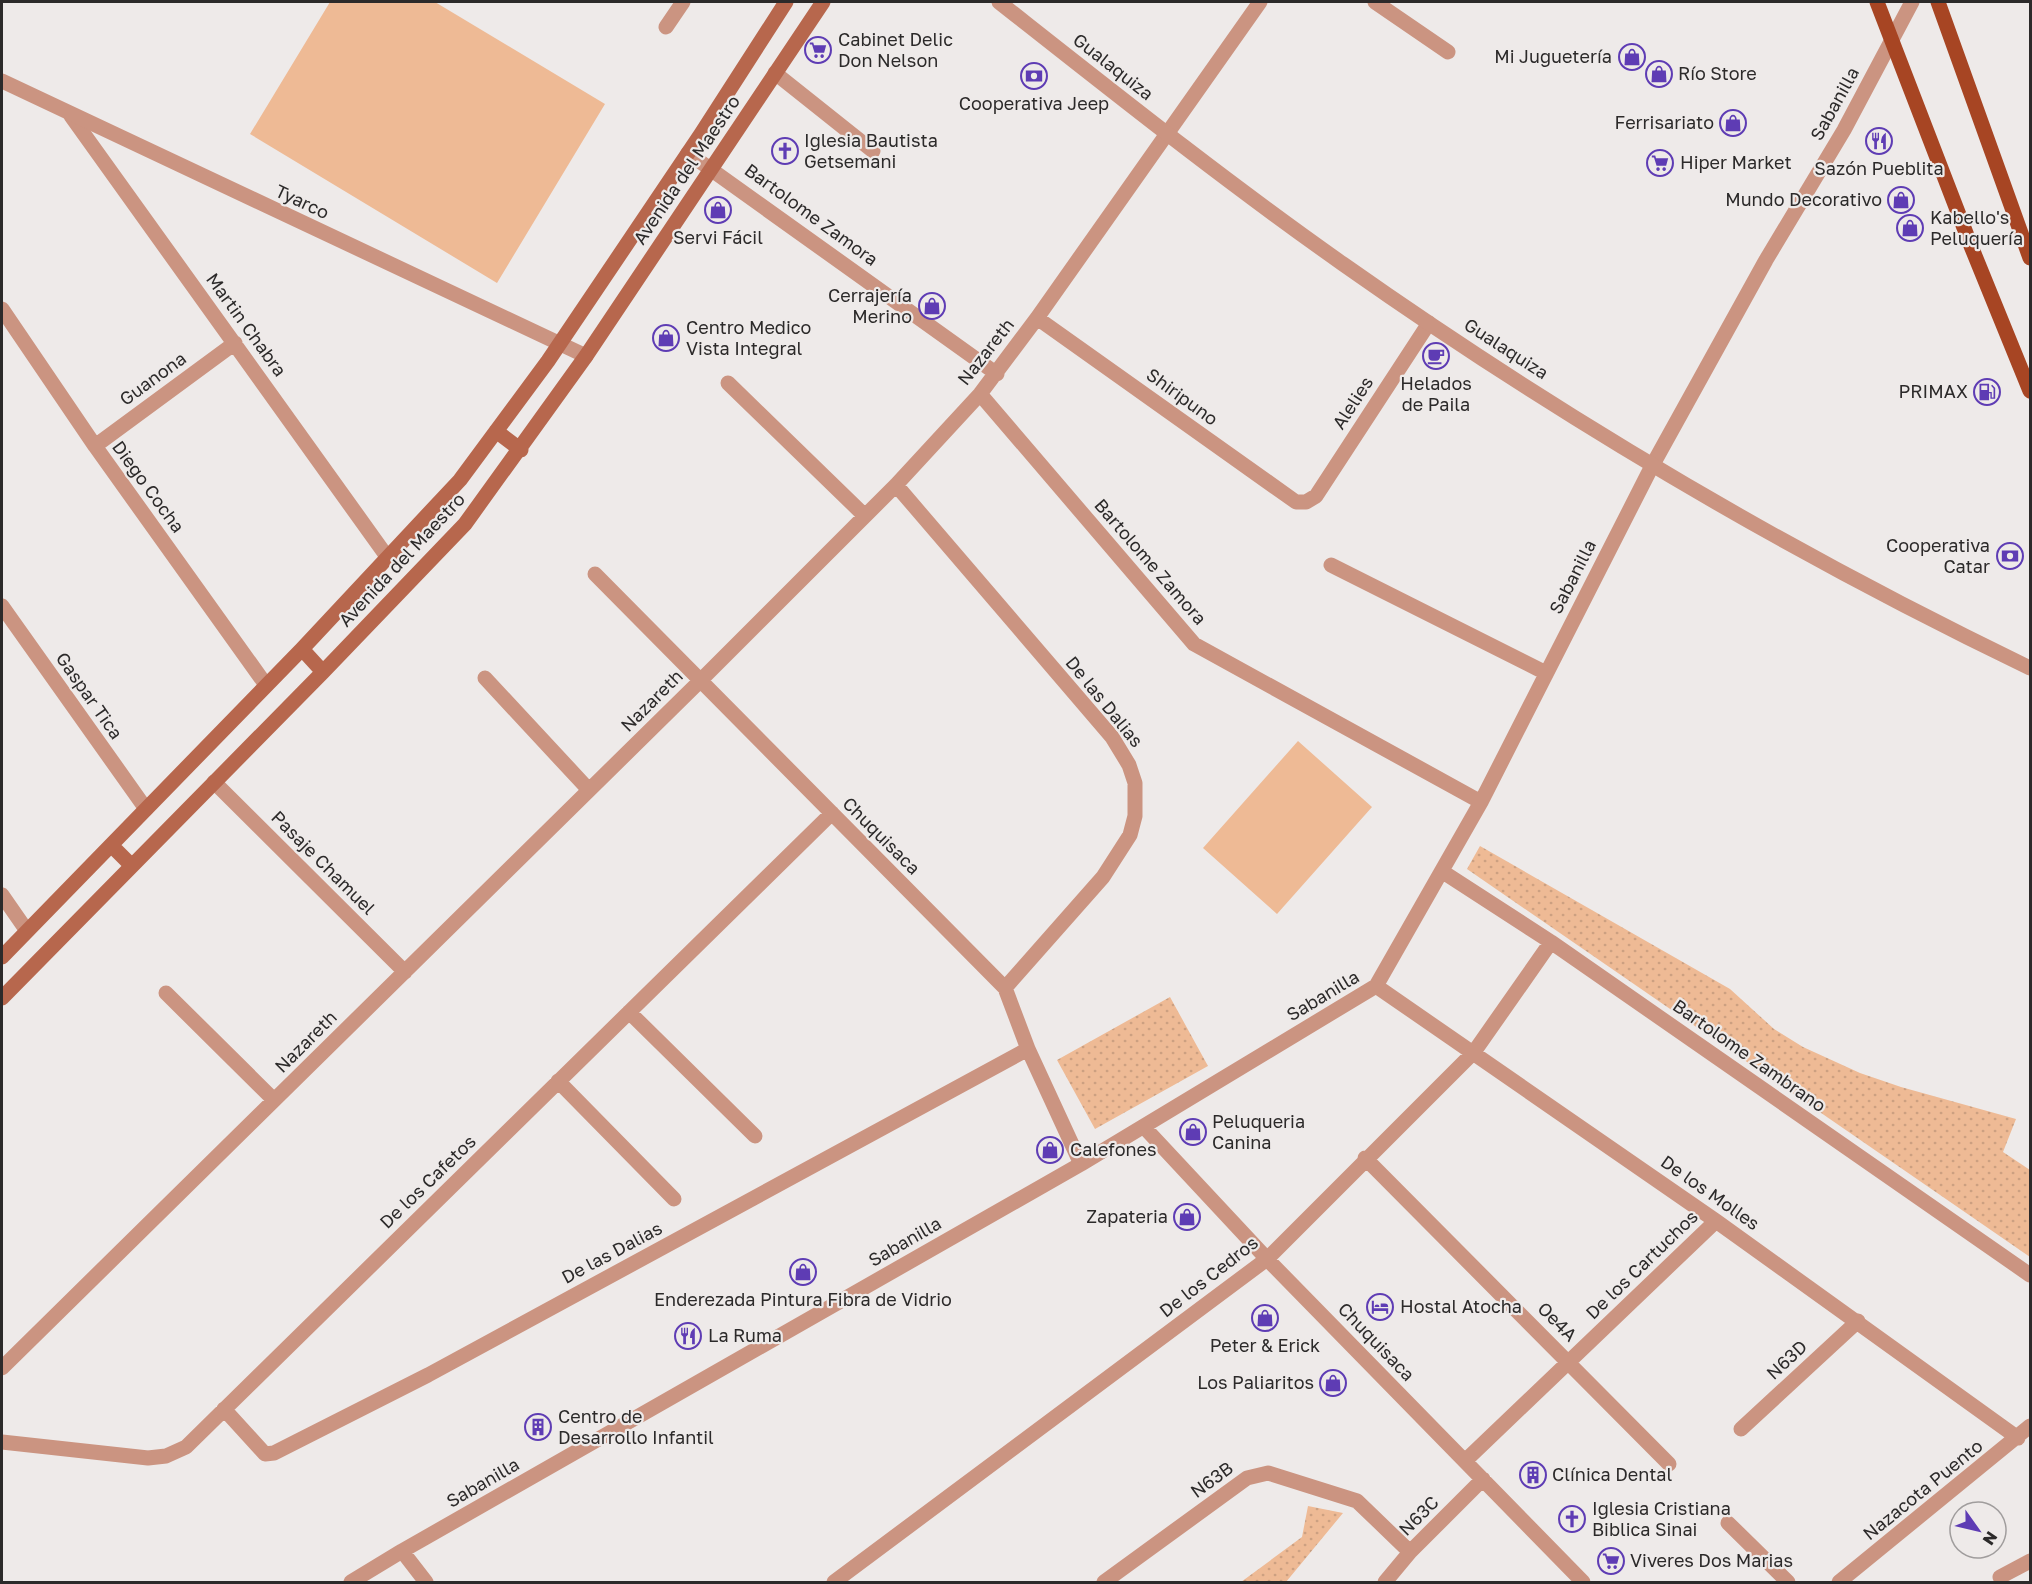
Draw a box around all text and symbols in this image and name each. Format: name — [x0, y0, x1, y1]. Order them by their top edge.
place label: Cabinet Delic Don Nelson — [838, 28, 953, 71]
street label: Gualaquiza — [1069, 28, 1158, 104]
supermarket icon: Cabinet Delic Don Nelson — [803, 35, 833, 65]
shop icon: Mi Juguetería — [1617, 42, 1647, 72]
place label: Mi Juguetería — [1494, 45, 1612, 67]
shop icon: Río Store — [1644, 59, 1674, 89]
bank icon: Cooperativa Jeep — [1019, 61, 1049, 91]
place label: Río Store — [1678, 62, 1757, 84]
street label: Sabanilla — [1805, 63, 1863, 144]
street label: Avenida del Maestro — [628, 91, 744, 248]
place label: Cooperativa Jeep — [959, 92, 1109, 114]
shop icon: Ferrisariato — [1718, 108, 1748, 138]
place label: Ferrisariato — [1615, 111, 1714, 133]
restaurant icon: Sazón Pueblita — [1864, 126, 1894, 156]
place label: Iglesia Bautista Getsemani — [804, 129, 938, 172]
church icon: Iglesia Bautista Getsemani — [770, 136, 800, 166]
supermarket icon: Hiper Market — [1645, 148, 1675, 178]
place label: Hiper Market — [1680, 151, 1792, 173]
place label: Sazón Pueblita — [1814, 157, 1944, 179]
street label: Bartolome Zamora — [741, 158, 883, 270]
street label: Tyarco — [272, 179, 333, 223]
shop icon: Mundo Decorativo — [1886, 185, 1916, 215]
place label: Mundo Decorativo — [1725, 188, 1882, 210]
shop icon: Servi Fácil — [703, 195, 733, 225]
place label: Kabello's Peluquería — [1930, 206, 2023, 249]
shop icon: Kabello's Peluquería — [1895, 213, 1925, 243]
place label: Servi Fácil — [673, 226, 763, 248]
street label: Martin Chabra — [202, 269, 292, 380]
place label: Cerrajería Merino — [828, 284, 912, 327]
shop icon: Cerrajería Merino — [917, 291, 947, 321]
street label: Gualaquiza — [1460, 313, 1553, 383]
street label: Nazareth — [952, 314, 1018, 389]
place label: Centro Medico Vista Integral — [686, 316, 811, 359]
shop icon: Centro Medico Vista Integral — [651, 323, 681, 353]
cafe icon: Helados de Paila — [1421, 341, 1451, 371]
street label: Guanona — [115, 347, 190, 410]
street label: Shiripuno — [1143, 363, 1223, 430]
street label: Alelies — [1327, 372, 1377, 433]
place label: Helados de Paila — [1400, 372, 1472, 415]
fuel station icon: PRIMAX — [1972, 377, 2002, 407]
place label: PRIMAX — [1899, 380, 1968, 402]
street label: Diego Cocha — [108, 436, 190, 537]
street label: Avenida del Maestro — [334, 488, 469, 631]
street label: Bartolome Zamora — [1090, 494, 1211, 629]
place label: Cooperativa Catar — [1886, 534, 1990, 577]
street label: Sabanilla — [1544, 536, 1600, 617]
bank icon: Cooperativa Catar — [1995, 541, 2025, 571]
street label: Gaspar Tica — [52, 648, 128, 743]
street label: De las Dalias — [1061, 651, 1148, 751]
street label: Nazareth — [616, 665, 687, 736]
street label: Chuquisaca — [838, 792, 925, 879]
street label: Pasaje Chamuel — [267, 806, 380, 919]
street label: Sabanilla — [1282, 965, 1363, 1025]
street label: Bartolome Zambrano — [1669, 994, 1830, 1116]
street label: Nazareth — [270, 1006, 341, 1077]
place label: Peluqueria Canina — [1212, 1110, 1305, 1153]
shop icon: Peluqueria Canina — [1178, 1117, 1208, 1147]
street label: De los Cafetos — [375, 1130, 480, 1233]
shop icon: Calefones — [1035, 1135, 1065, 1165]
place label: Calefones — [1070, 1138, 1157, 1160]
street label: De los Molles — [1657, 1150, 1764, 1234]
shop icon: Zapateria — [1172, 1202, 1202, 1232]
place label: Zapateria — [1086, 1205, 1168, 1227]
street label: De los Cartuchos — [1581, 1205, 1702, 1323]
street label: Sabanilla — [864, 1211, 945, 1271]
street label: De las Dalias — [558, 1216, 666, 1288]
street label: De los Cedros — [1155, 1231, 1262, 1321]
shop icon: Enderezada Pintura Fibra de Vidrio — [788, 1257, 818, 1287]
place label: Enderezada Pintura Fibra de Vidrio — [654, 1288, 952, 1310]
hotel icon: Hostal Atocha — [1365, 1292, 1395, 1322]
place label: Hostal Atocha — [1400, 1295, 1522, 1317]
street label: Chuquisaca — [1334, 1297, 1420, 1385]
street label: Oe4A — [1533, 1297, 1582, 1346]
shop icon: Peter & Erick — [1250, 1303, 1280, 1333]
restaurant icon: La Ruma — [673, 1321, 703, 1351]
place label: La Ruma — [708, 1324, 782, 1346]
place label: Peter & Erick — [1210, 1334, 1320, 1356]
street label: N63D — [1761, 1335, 1811, 1384]
shop icon: Los Paliaritos — [1318, 1368, 1348, 1398]
place label: Los Paliaritos — [1197, 1371, 1314, 1393]
place label: Centro de Desarrollo Infantil — [558, 1405, 714, 1448]
building icon: Centro de Desarrollo Infantil — [523, 1412, 553, 1442]
street label: Nazacota Puento — [1858, 1434, 1987, 1544]
street label: Sabanilla — [442, 1452, 523, 1512]
street label: N63B — [1186, 1456, 1237, 1502]
building icon: Clínica Dental — [1518, 1460, 1548, 1490]
place label: Clínica Dental — [1552, 1463, 1672, 1485]
street label: N63C — [1394, 1491, 1443, 1540]
place label: Iglesia Cristiana Biblica Sinai — [1592, 1497, 1731, 1540]
north arrow — [1948, 1500, 2008, 1560]
church icon: Iglesia Cristiana Biblica Sinai — [1557, 1504, 1587, 1534]
text: N — [1979, 1528, 2002, 1549]
supermarket icon: Viveres Dos Marias — [1596, 1546, 1626, 1576]
place label: Viveres Dos Marias — [1630, 1549, 1793, 1571]

